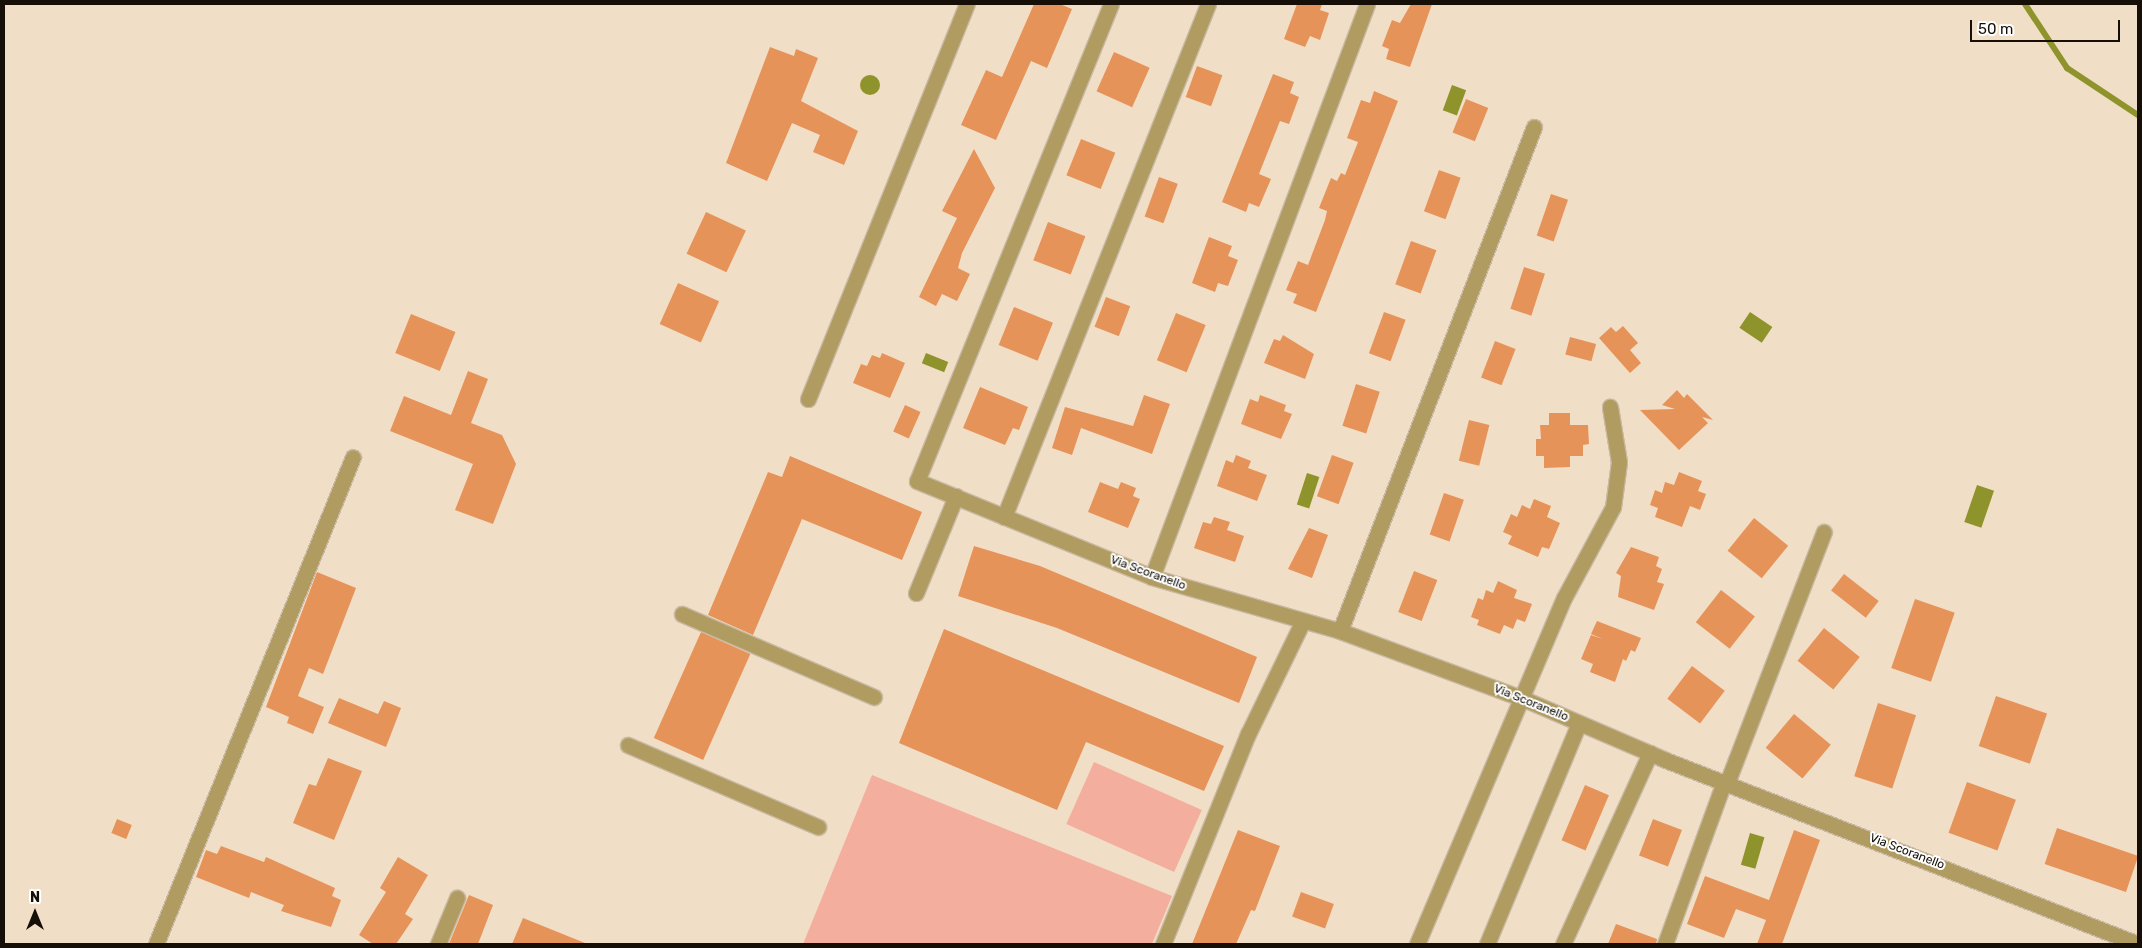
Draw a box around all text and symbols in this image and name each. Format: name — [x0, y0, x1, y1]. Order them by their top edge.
scale bar — [1972, 10, 2122, 42]
text: 50 m — [1978, 20, 2013, 38]
street label: Via Scoranello — [1108, 553, 1188, 593]
street label: Via Scoranello — [1492, 682, 1570, 724]
street label: Via Scoranello — [1868, 831, 1946, 873]
north arrow — [10, 888, 60, 938]
text: N — [30, 889, 40, 906]

